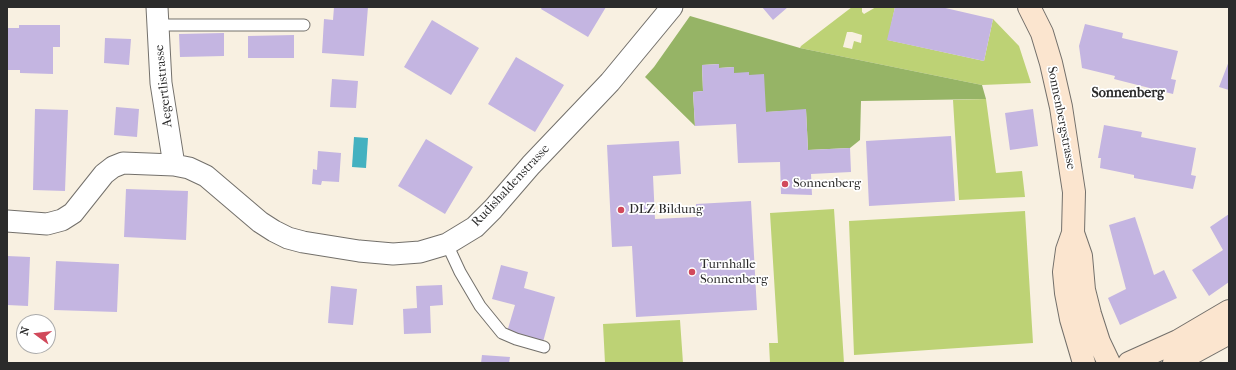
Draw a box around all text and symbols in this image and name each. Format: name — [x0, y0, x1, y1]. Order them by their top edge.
street label: Aegertlistrasse — [152, 44, 176, 128]
street label: Sonnenbergstrasse — [1043, 65, 1079, 171]
district label: Sonnenberg — [1091, 86, 1165, 102]
street label: Rudishaldenstrasse — [469, 142, 553, 230]
place label: Sonnenberg — [793, 176, 861, 192]
marker: Sonnenberg — [780, 179, 790, 189]
place label: DLZ Bildung — [629, 202, 703, 218]
marker: DLZ Bildung — [616, 205, 626, 215]
place label: Turnhalle Sonnenberg — [700, 257, 768, 288]
marker: Turnhalle Sonnenberg — [687, 267, 697, 277]
north arrow — [16, 314, 56, 354]
text: N — [18, 325, 32, 337]

